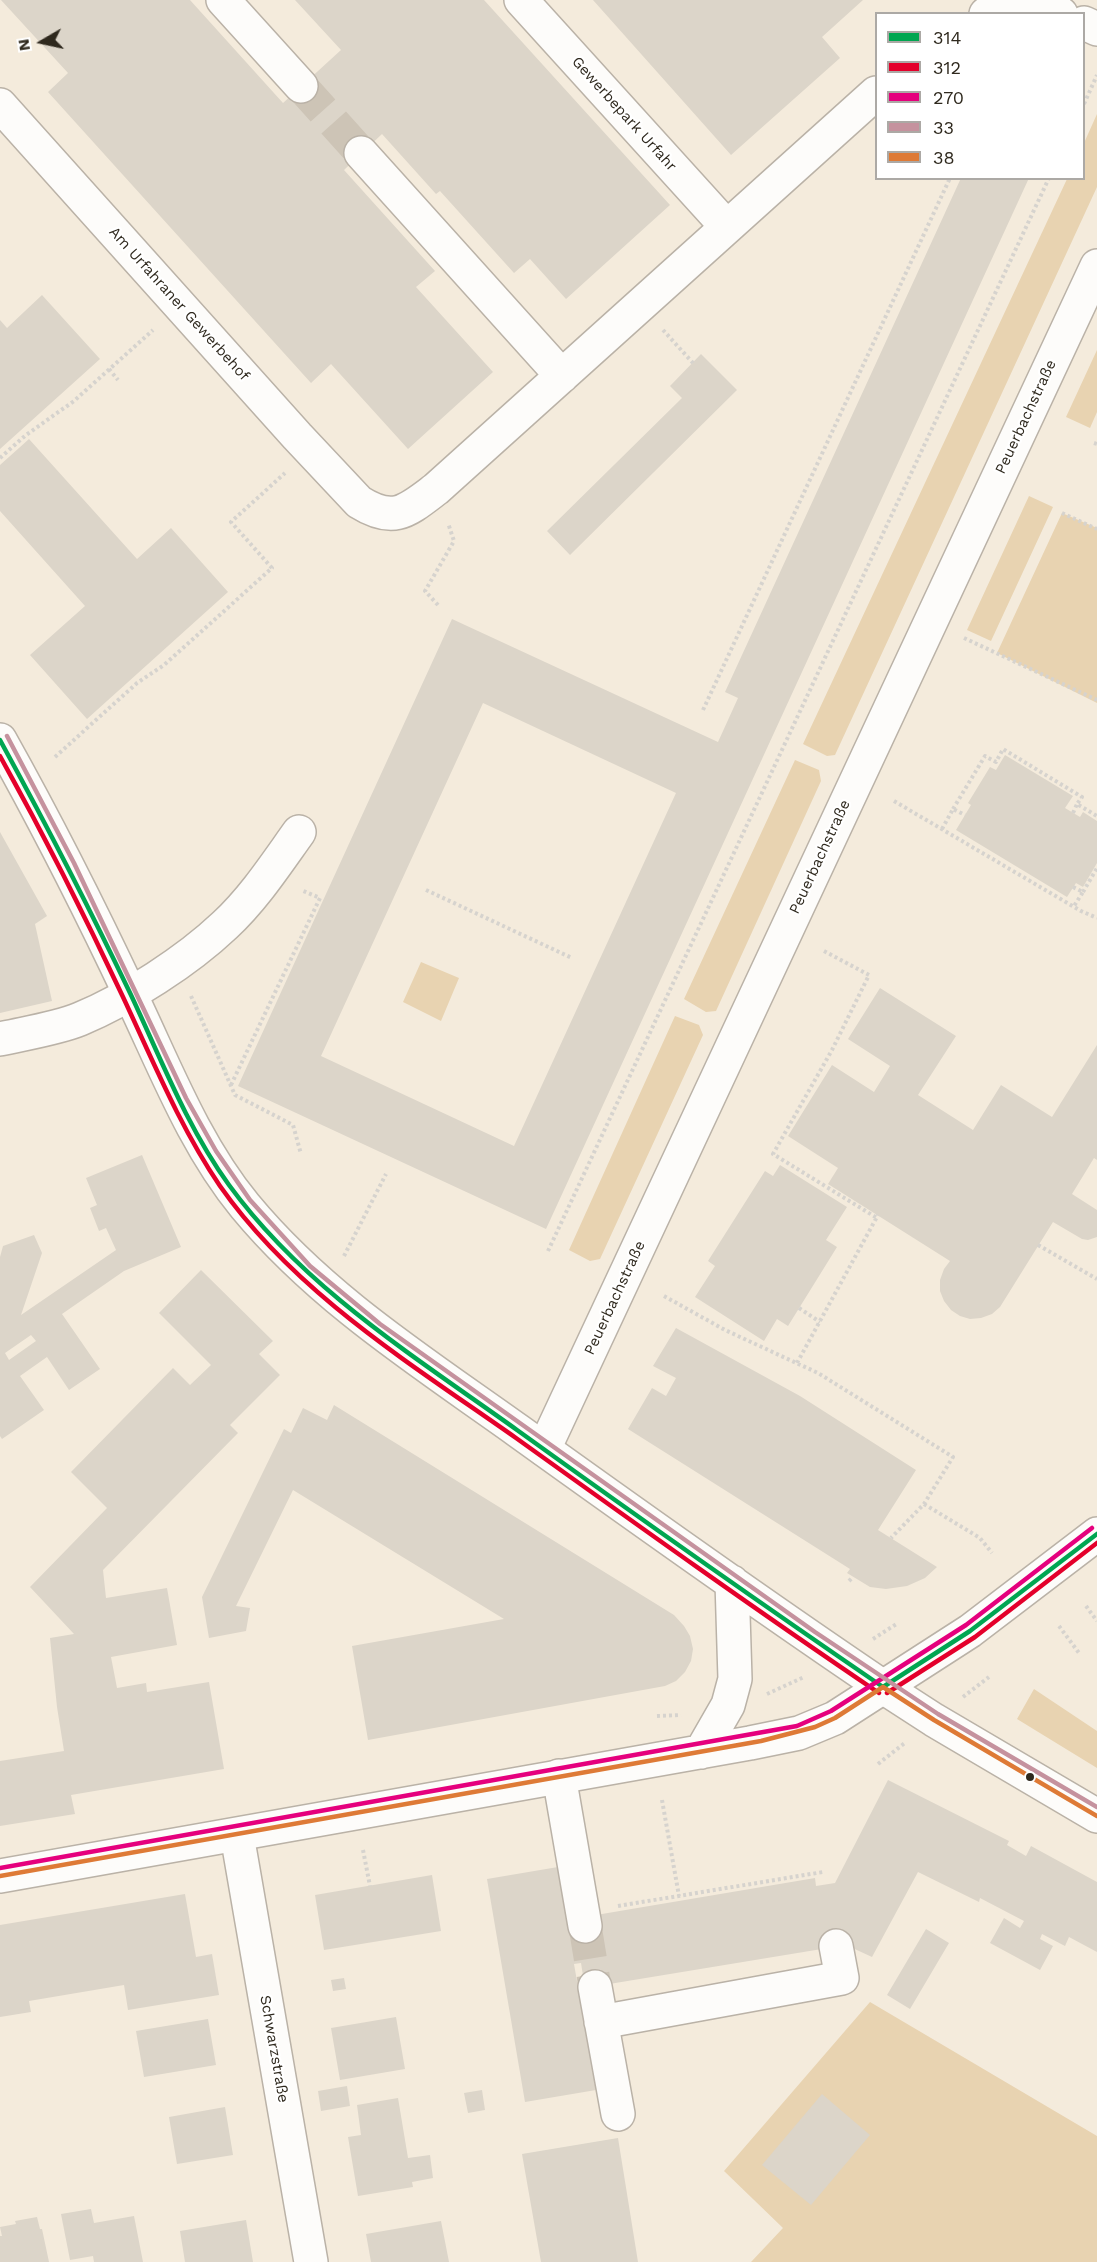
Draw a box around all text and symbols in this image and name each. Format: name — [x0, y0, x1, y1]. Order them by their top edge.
north arrow — [12, 12, 72, 72]
legend — [875, 12, 1085, 180]
text: 314 — [933, 27, 962, 48]
text: N — [13, 38, 34, 52]
street label: Gewerbepark Urfahr — [568, 53, 680, 175]
text: 312 — [933, 57, 961, 78]
text: 270 — [933, 87, 964, 108]
text: 33 — [933, 117, 954, 138]
text: 38 — [933, 147, 955, 168]
street label: Am Urfahraner Gewerbehof — [105, 223, 253, 385]
street label: Peuerbachstraße — [992, 357, 1060, 477]
street label: Peuerbachstraße — [786, 797, 854, 917]
street label: Peuerbachstraße — [581, 1238, 649, 1358]
unlabelled marker — [1024, 1771, 1036, 1783]
street label: Schwarzstraße — [256, 1994, 292, 2104]

